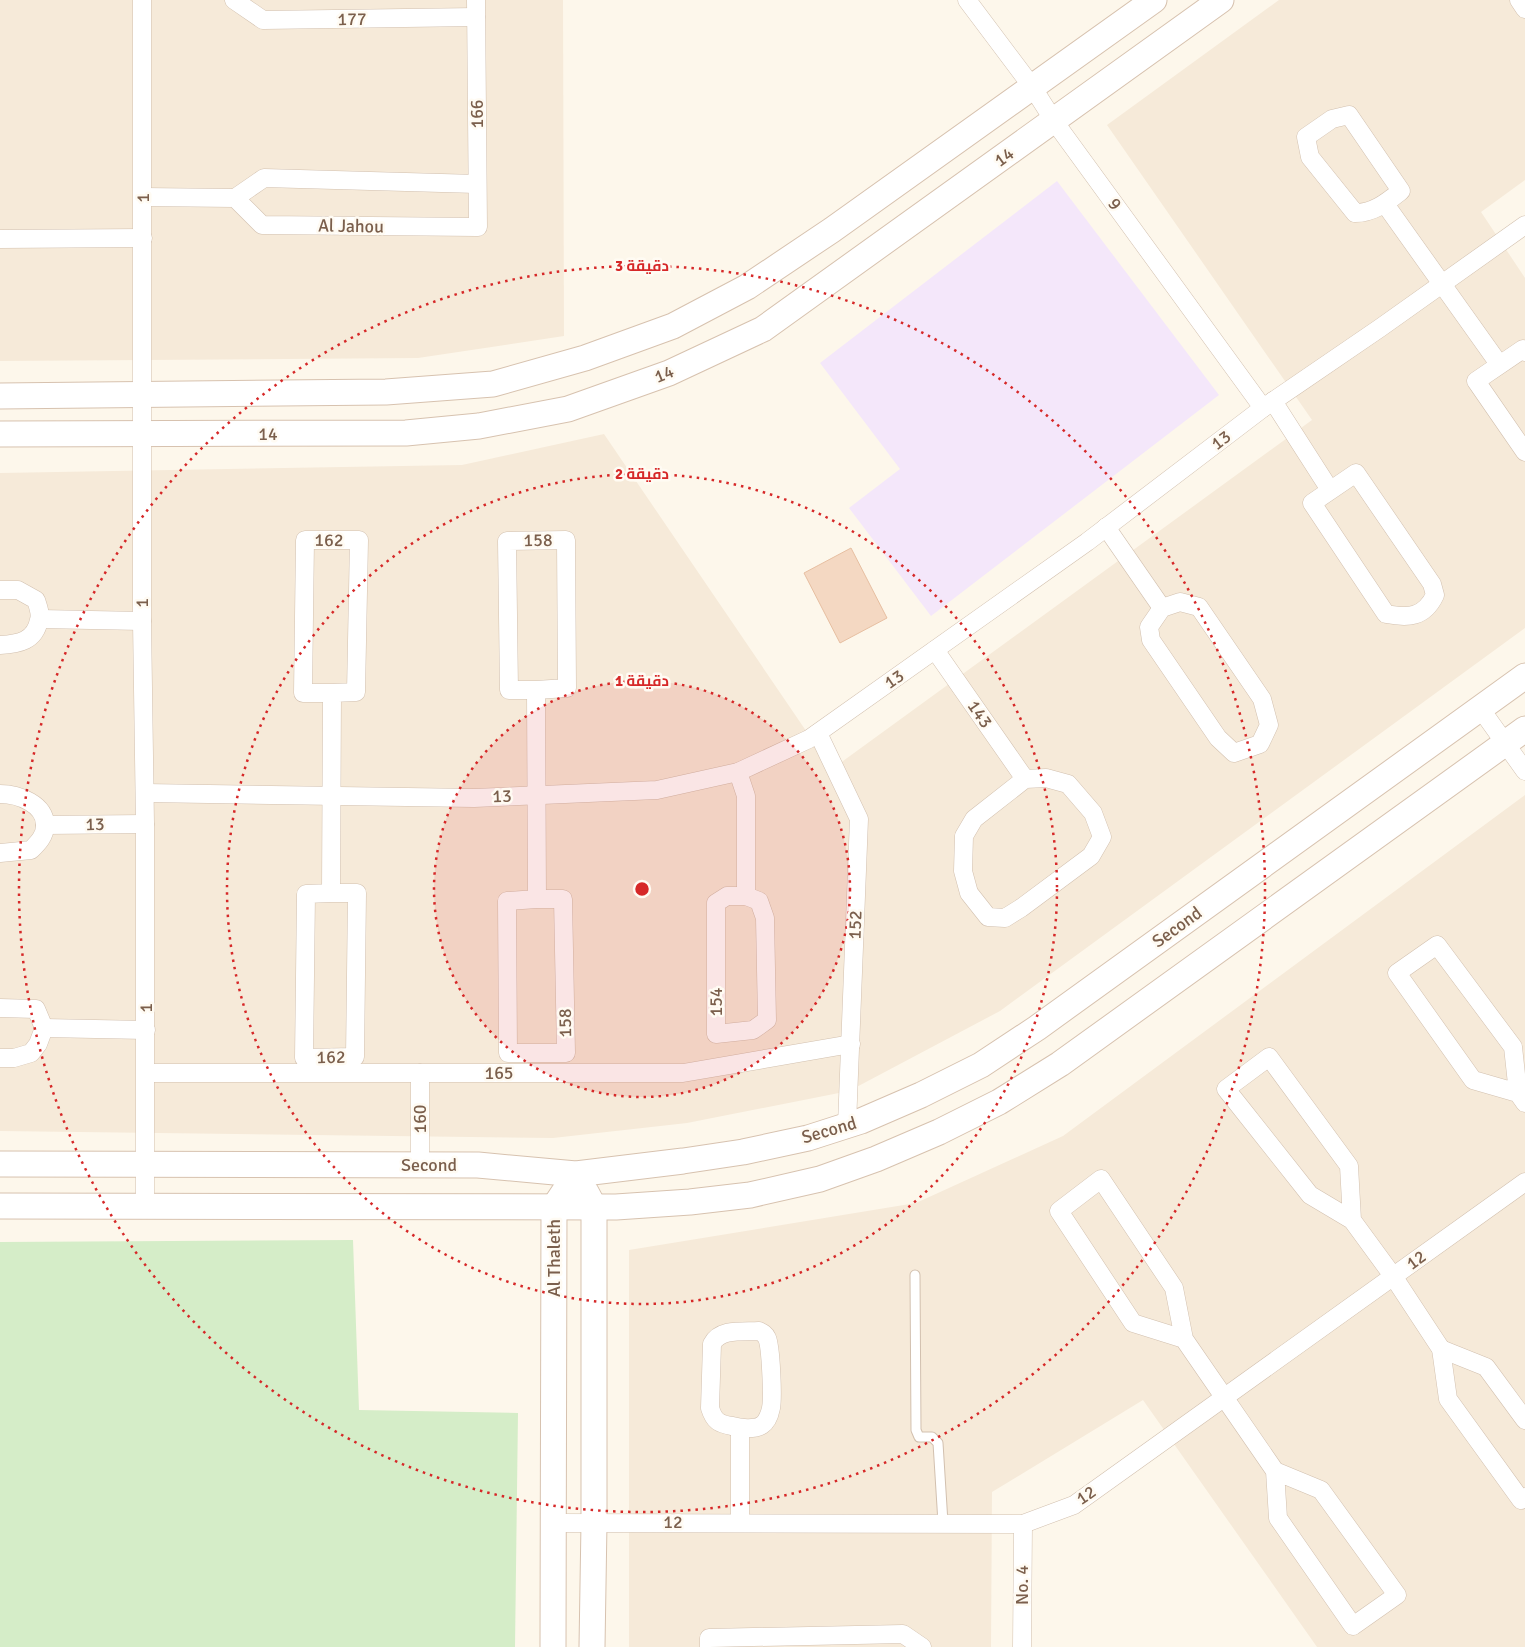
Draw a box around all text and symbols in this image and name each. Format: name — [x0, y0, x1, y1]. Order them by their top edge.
street label: 177 — [337, 8, 367, 30]
street label: 166 — [466, 99, 488, 129]
street label: 14 — [990, 142, 1019, 172]
street label: 1 — [132, 193, 154, 203]
street label: 9 — [1103, 194, 1127, 214]
street label: Al Jahou — [318, 214, 384, 238]
text: 3 دقيقة — [615, 257, 669, 275]
street label: 14 — [651, 360, 677, 388]
street label: 14 — [258, 423, 278, 445]
street label: 13 — [1207, 425, 1235, 455]
text: 2 دقيقة — [615, 465, 669, 483]
street label: 162 — [314, 529, 344, 551]
street label: 158 — [523, 529, 553, 551]
street label: 1 — [131, 598, 153, 608]
street label: 13 — [880, 664, 908, 694]
text: 1 دقيقة — [615, 672, 669, 690]
street label: 143 — [963, 696, 997, 732]
street label: 13 — [492, 785, 512, 807]
street label: 13 — [85, 813, 105, 835]
centre of rings — [633, 880, 651, 898]
street label: Second — [1148, 902, 1206, 952]
street label: 152 — [843, 910, 867, 940]
street label: 154 — [705, 987, 727, 1017]
street label: 1 — [135, 1003, 157, 1013]
street label: 158 — [554, 1008, 576, 1038]
street label: 162 — [316, 1046, 346, 1068]
street label: 165 — [484, 1062, 514, 1084]
street label: 160 — [409, 1104, 431, 1134]
street label: Second — [799, 1112, 859, 1148]
street label: Second — [401, 1154, 457, 1176]
street label: Al Thaleth — [543, 1219, 565, 1297]
street label: 12 — [1402, 1245, 1430, 1275]
street label: 12 — [1072, 1480, 1100, 1510]
street label: 12 — [663, 1511, 683, 1533]
street label: No. 4 — [1011, 1565, 1033, 1605]

